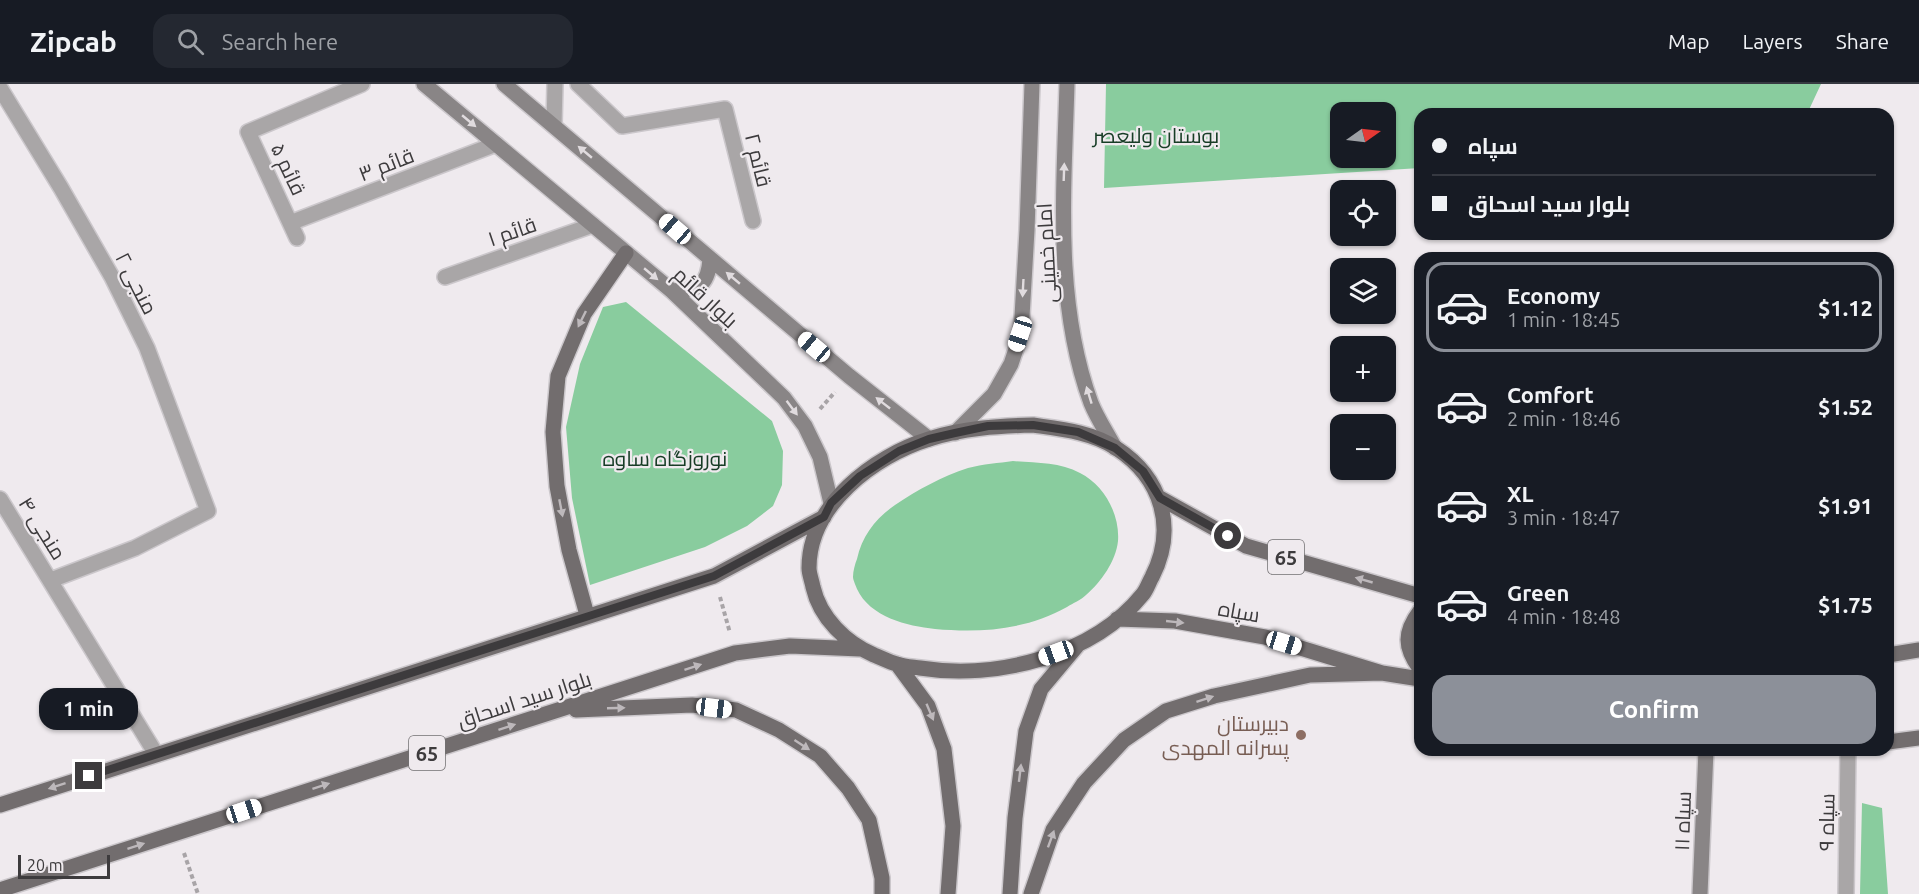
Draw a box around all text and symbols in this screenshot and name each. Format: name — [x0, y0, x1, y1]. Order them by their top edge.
search box — [153, 14, 573, 68]
icon: search — [174, 25, 207, 58]
text: Zipcab — [30, 26, 117, 57]
text: Search here — [222, 29, 338, 54]
text: Map — [1668, 29, 1709, 53]
text: Layers — [1742, 29, 1803, 53]
text: Share — [1836, 29, 1889, 53]
north arrow — [1330, 102, 1396, 168]
map controls — [1330, 102, 1396, 480]
one-way arrow — [461, 115, 477, 128]
park label: بوستان ولیعصر — [1092, 123, 1219, 149]
street label: قائم ۲ — [738, 131, 777, 190]
text: سپاه — [1468, 133, 1518, 158]
street label: قائم ۵ — [264, 139, 311, 200]
street label: قائم ۳ — [355, 143, 418, 188]
one-way arrow — [577, 145, 593, 158]
one-way arrow — [1060, 162, 1069, 181]
button: locate — [1330, 180, 1396, 246]
text: بلوار سید اسحاق — [1468, 191, 1630, 216]
street label: امام خمینی — [1031, 202, 1064, 304]
car — [656, 210, 694, 248]
street label: قائم ۱ — [485, 212, 540, 253]
street label: منجی ۲ — [109, 248, 163, 319]
button: layers — [1330, 258, 1396, 324]
street label: بلوار قائم — [667, 261, 743, 335]
one-way arrow — [643, 267, 659, 280]
one-way arrow — [726, 272, 741, 285]
one-way arrow — [1019, 278, 1028, 297]
icon: car — [1435, 280, 1489, 334]
text: Economy — [1507, 283, 1600, 308]
text: $1.12 — [1818, 295, 1873, 320]
text: 1 min · 18:45 — [1507, 308, 1621, 331]
one-way arrow — [578, 310, 588, 328]
car — [1006, 314, 1034, 354]
car — [794, 329, 834, 365]
button: + — [1330, 336, 1396, 402]
icon: car — [1435, 379, 1489, 433]
text: Comfort — [1507, 382, 1594, 407]
one-way arrow — [1084, 386, 1093, 404]
text: $1.52 — [1818, 394, 1873, 419]
one-way arrow — [875, 396, 891, 409]
one-way arrow — [786, 400, 798, 416]
text: 2 min · 18:46 — [1507, 407, 1621, 430]
button: − — [1330, 414, 1396, 480]
park label: نوروزگاه ساوه — [603, 446, 727, 471]
icon: car — [1435, 478, 1489, 532]
text: XL — [1507, 481, 1534, 506]
street label: منجی ۴ — [13, 492, 72, 565]
text: $1.91 — [1818, 493, 1873, 518]
one-way arrow — [557, 499, 566, 518]
text: 3 min · 18:47 — [1507, 506, 1621, 529]
route start — [1214, 522, 1241, 549]
road number: 65 — [1268, 540, 1304, 574]
one-way arrow — [1355, 575, 1373, 584]
icon: car — [1435, 577, 1489, 631]
text: Green — [1507, 580, 1569, 605]
text: $1.75 — [1818, 592, 1873, 617]
street label: سپاه — [1216, 596, 1262, 628]
text: 4 min · 18:48 — [1507, 605, 1621, 628]
one-way arrow — [1166, 617, 1185, 627]
car — [1264, 629, 1304, 657]
car — [1036, 638, 1076, 668]
one-way arrow — [684, 661, 702, 671]
street label: بلوار سید اسحاق — [454, 666, 595, 734]
button: Confirm — [1432, 675, 1876, 744]
callout: 1 min — [40, 689, 138, 731]
one-way arrow — [1196, 693, 1214, 703]
text: 1 min — [63, 697, 114, 720]
car — [695, 697, 733, 719]
one-way arrow — [607, 704, 626, 713]
one-way arrow — [925, 704, 935, 722]
place label: دبیرستان پسرانه المهدی — [1162, 711, 1289, 762]
one-way arrow — [498, 722, 516, 731]
marker: دبیرستان پسرانه المهدی — [1294, 728, 1308, 742]
road number: 65 — [409, 736, 445, 770]
one-way arrow — [794, 739, 810, 750]
route end — [75, 762, 102, 789]
one-way arrow — [1016, 763, 1025, 782]
one-way arrow — [312, 781, 330, 791]
one-way arrow — [48, 782, 66, 792]
street label: سپاه ۱۱ — [1669, 791, 1697, 851]
street label: سپاه ۹ — [1813, 793, 1841, 851]
car — [224, 797, 264, 825]
one-way arrow — [1046, 830, 1056, 848]
one-way arrow — [127, 841, 145, 850]
scale bar — [18, 852, 110, 880]
text: 20 m — [27, 856, 63, 874]

